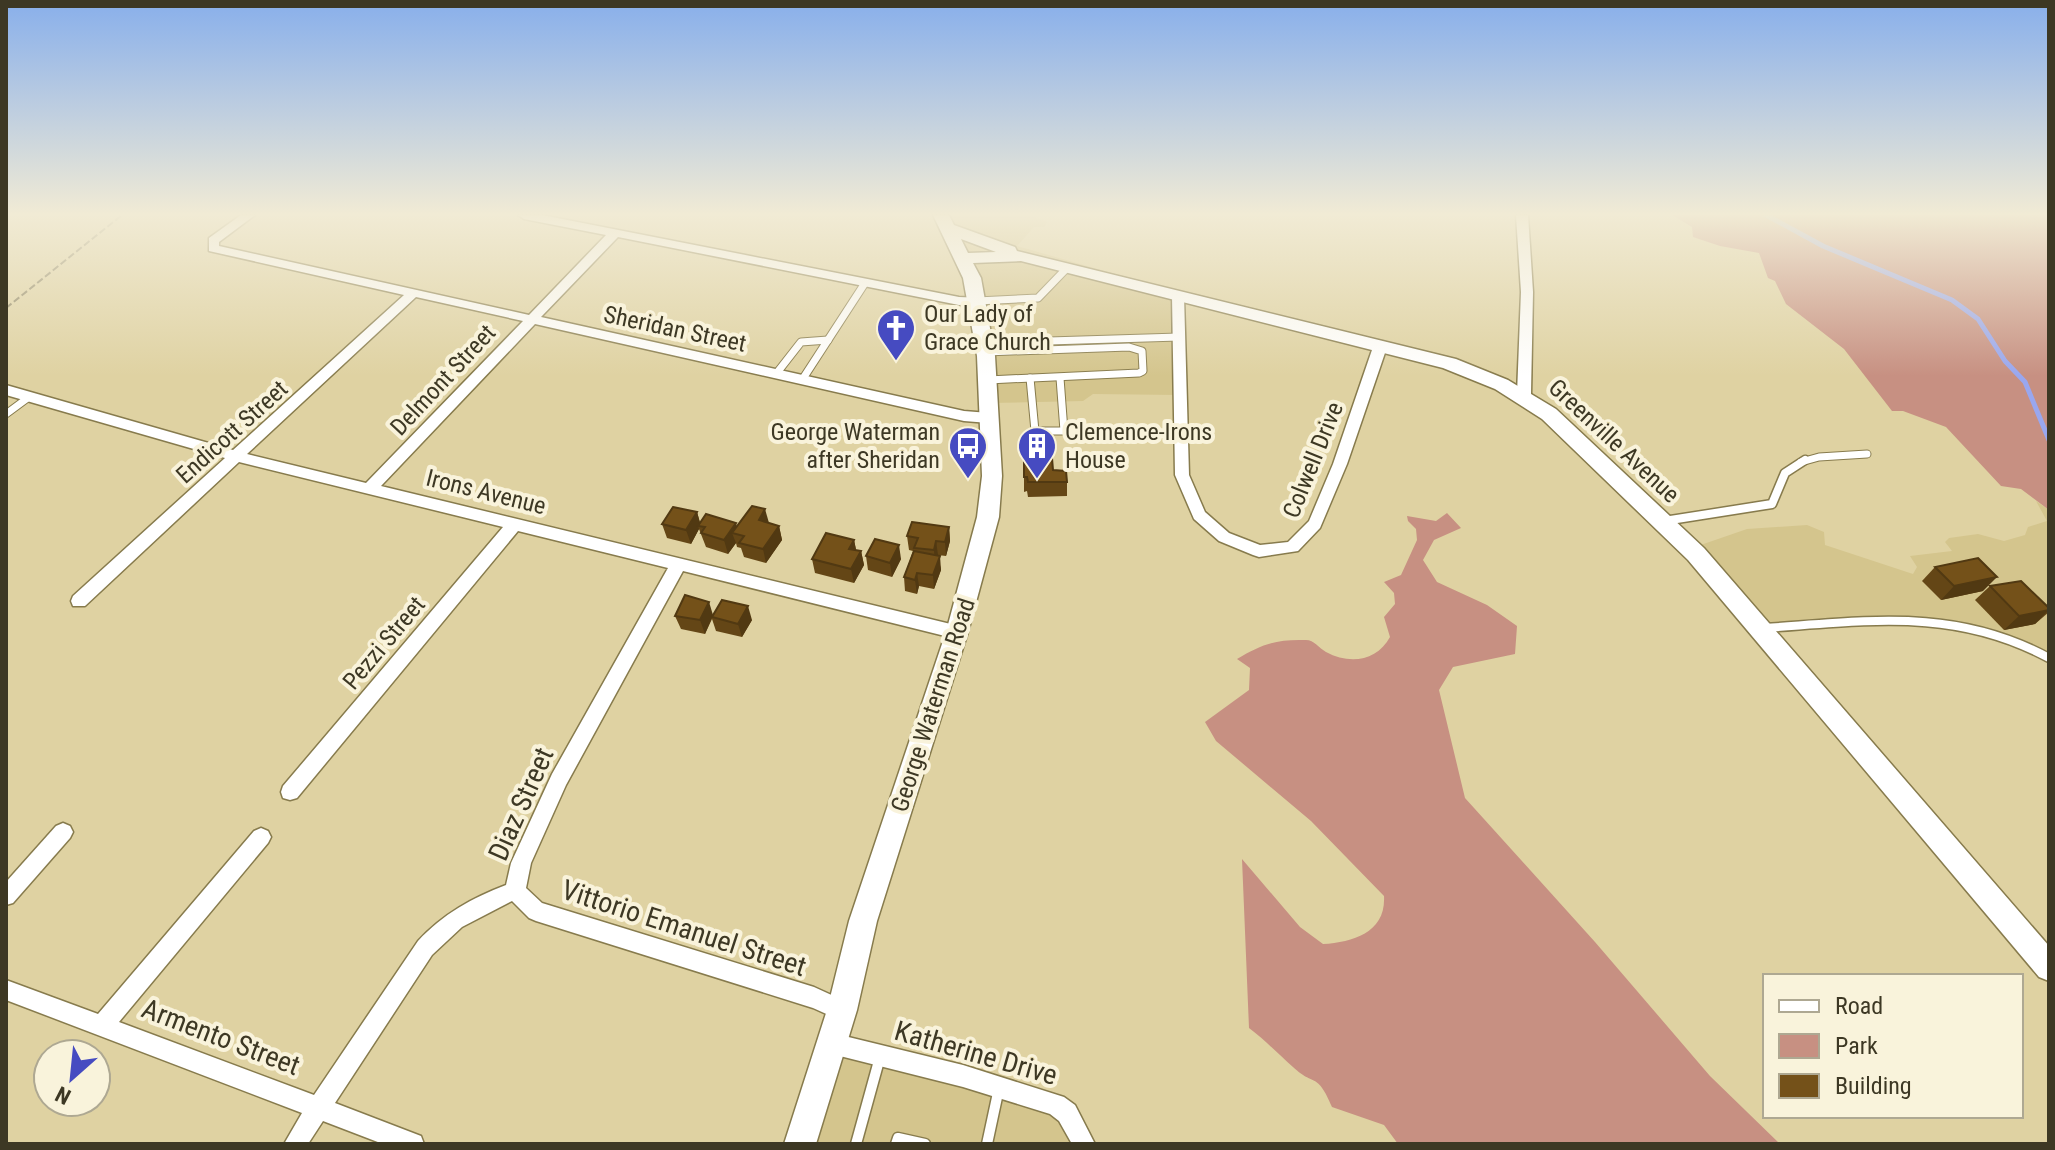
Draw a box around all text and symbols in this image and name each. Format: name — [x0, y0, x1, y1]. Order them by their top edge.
street label: Sheridan Street — [601, 300, 749, 358]
place label: Our Lady of Grace Church — [924, 300, 1051, 356]
church icon: Our Lady of Grace Church — [875, 307, 917, 362]
street label: Delmont Street — [385, 319, 501, 441]
street label: Greenville Avenue — [1543, 373, 1685, 509]
street label: Endicott Street — [171, 375, 293, 489]
street label: Colwell Drive — [1277, 398, 1349, 522]
place label: George Waterman after Sheridan — [771, 418, 940, 474]
place label: Clemence-Irons House — [1065, 418, 1212, 474]
bus stop icon: George Waterman after Sheridan — [947, 425, 989, 480]
building icon: Clemence-Irons House — [1016, 425, 1058, 480]
street label: Irons Avenue — [423, 464, 549, 520]
street label: Pezzi Street — [337, 591, 431, 695]
street label: George Waterman Road — [885, 595, 981, 815]
street label: Diaz Street — [481, 742, 561, 866]
street label: Vittorio Emanuel Street — [558, 873, 810, 983]
legend — [1763, 974, 2023, 1118]
street label: Armento Street — [137, 992, 305, 1082]
text: Road — [1835, 992, 1883, 1020]
street label: Katherine Drive — [891, 1014, 1061, 1092]
text: Park — [1835, 1032, 1878, 1060]
north arrow — [32, 1038, 112, 1118]
text: Building — [1835, 1072, 1912, 1100]
text: N — [51, 1081, 75, 1110]

